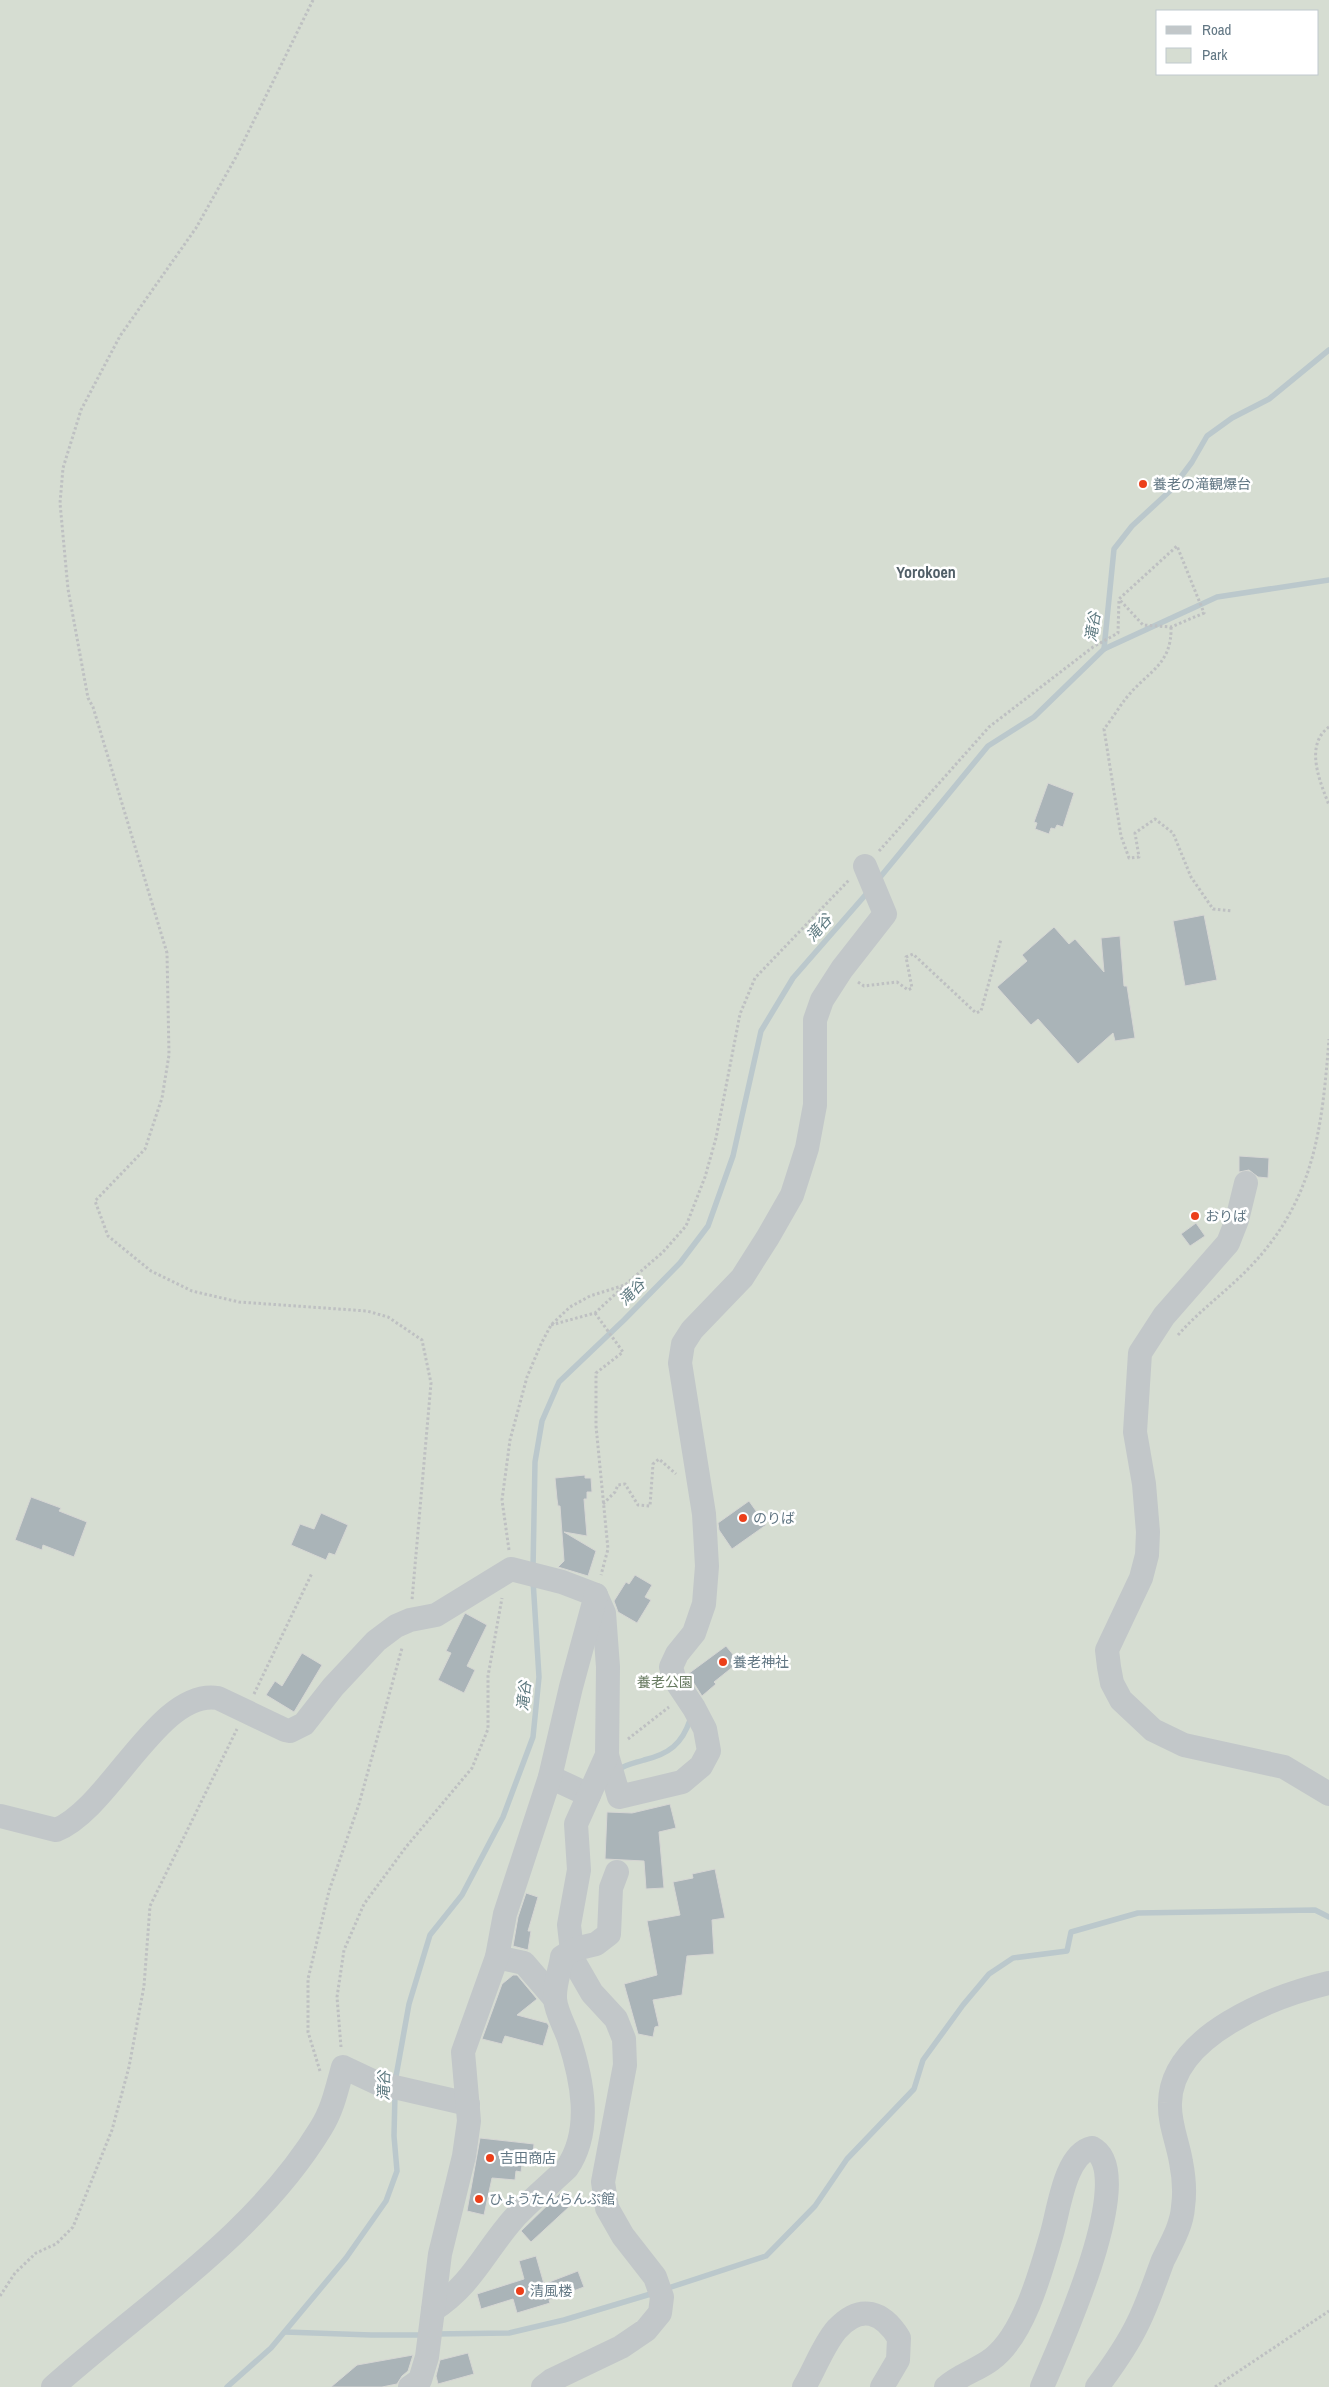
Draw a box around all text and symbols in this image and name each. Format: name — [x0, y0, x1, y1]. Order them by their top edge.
legend — [1156, 10, 1319, 75]
text: Road — [1202, 19, 1231, 40]
text: Park — [1202, 44, 1228, 65]
place label: 養老の滝観爆台 — [1153, 475, 1251, 493]
marker: 養老の滝観爆台 — [1137, 478, 1149, 490]
district label: Yorokoen — [896, 561, 956, 583]
water label: 滝谷 — [1080, 609, 1105, 643]
water label: 滝谷 — [801, 908, 838, 946]
place label: おりば — [1205, 1207, 1247, 1225]
marker: おりば — [1189, 1210, 1201, 1222]
water label: 滝谷 — [614, 1272, 651, 1310]
place label: のりば — [753, 1509, 795, 1527]
marker: のりば — [737, 1512, 749, 1524]
place label: 養老神社 — [733, 1653, 789, 1671]
marker: 養老神社 — [717, 1656, 729, 1668]
park label: 養老公園 — [637, 1673, 693, 1691]
water label: 滝谷 — [511, 1678, 536, 1712]
water label: 滝谷 — [373, 2069, 394, 2101]
place label: 吉田商店 — [500, 2149, 556, 2167]
marker: 吉田商店 — [484, 2152, 496, 2164]
place label: ひょうたんらんぷ館 — [489, 2190, 615, 2208]
marker: ひょうたんらんぷ館 — [473, 2193, 485, 2205]
place label: 清風楼 — [530, 2282, 573, 2300]
marker: 清風楼 — [514, 2285, 526, 2297]

